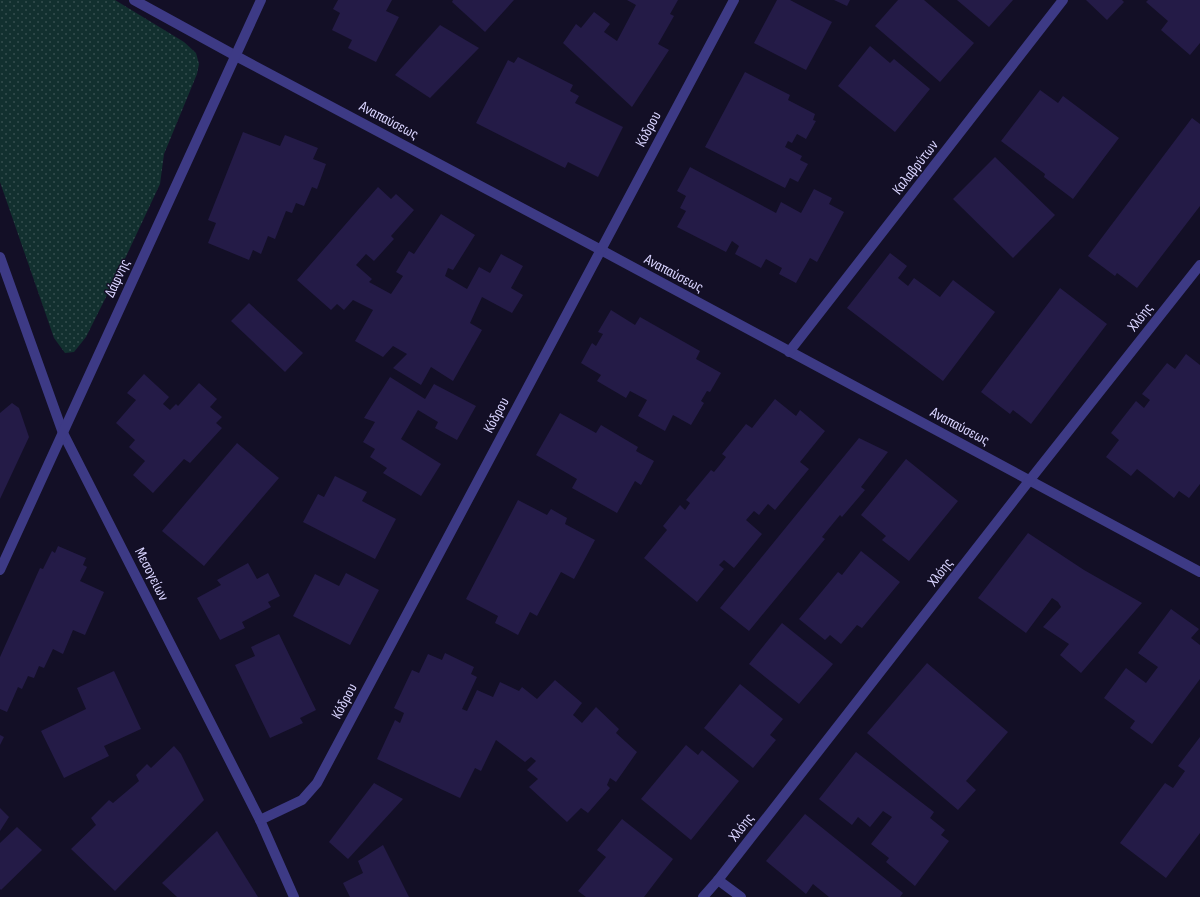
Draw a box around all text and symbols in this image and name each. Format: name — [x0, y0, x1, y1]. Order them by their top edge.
street label: Αναπαύσεως — [355, 96, 422, 144]
street label: Κόδρου — [631, 108, 666, 150]
street label: Καλαβρύτων — [888, 136, 943, 198]
street label: Αναπαύσεως — [640, 249, 707, 297]
street label: Δάφνης — [100, 256, 135, 300]
street label: Χλόης — [1123, 299, 1157, 336]
street label: Κόδρου — [479, 394, 514, 436]
street label: Αναπαύσεως — [926, 402, 993, 450]
street label: Μεσογείων — [130, 544, 173, 604]
street label: Χλόης — [923, 554, 957, 591]
street label: Κόδρου — [327, 680, 362, 722]
street label: Χλόης — [724, 809, 758, 846]

